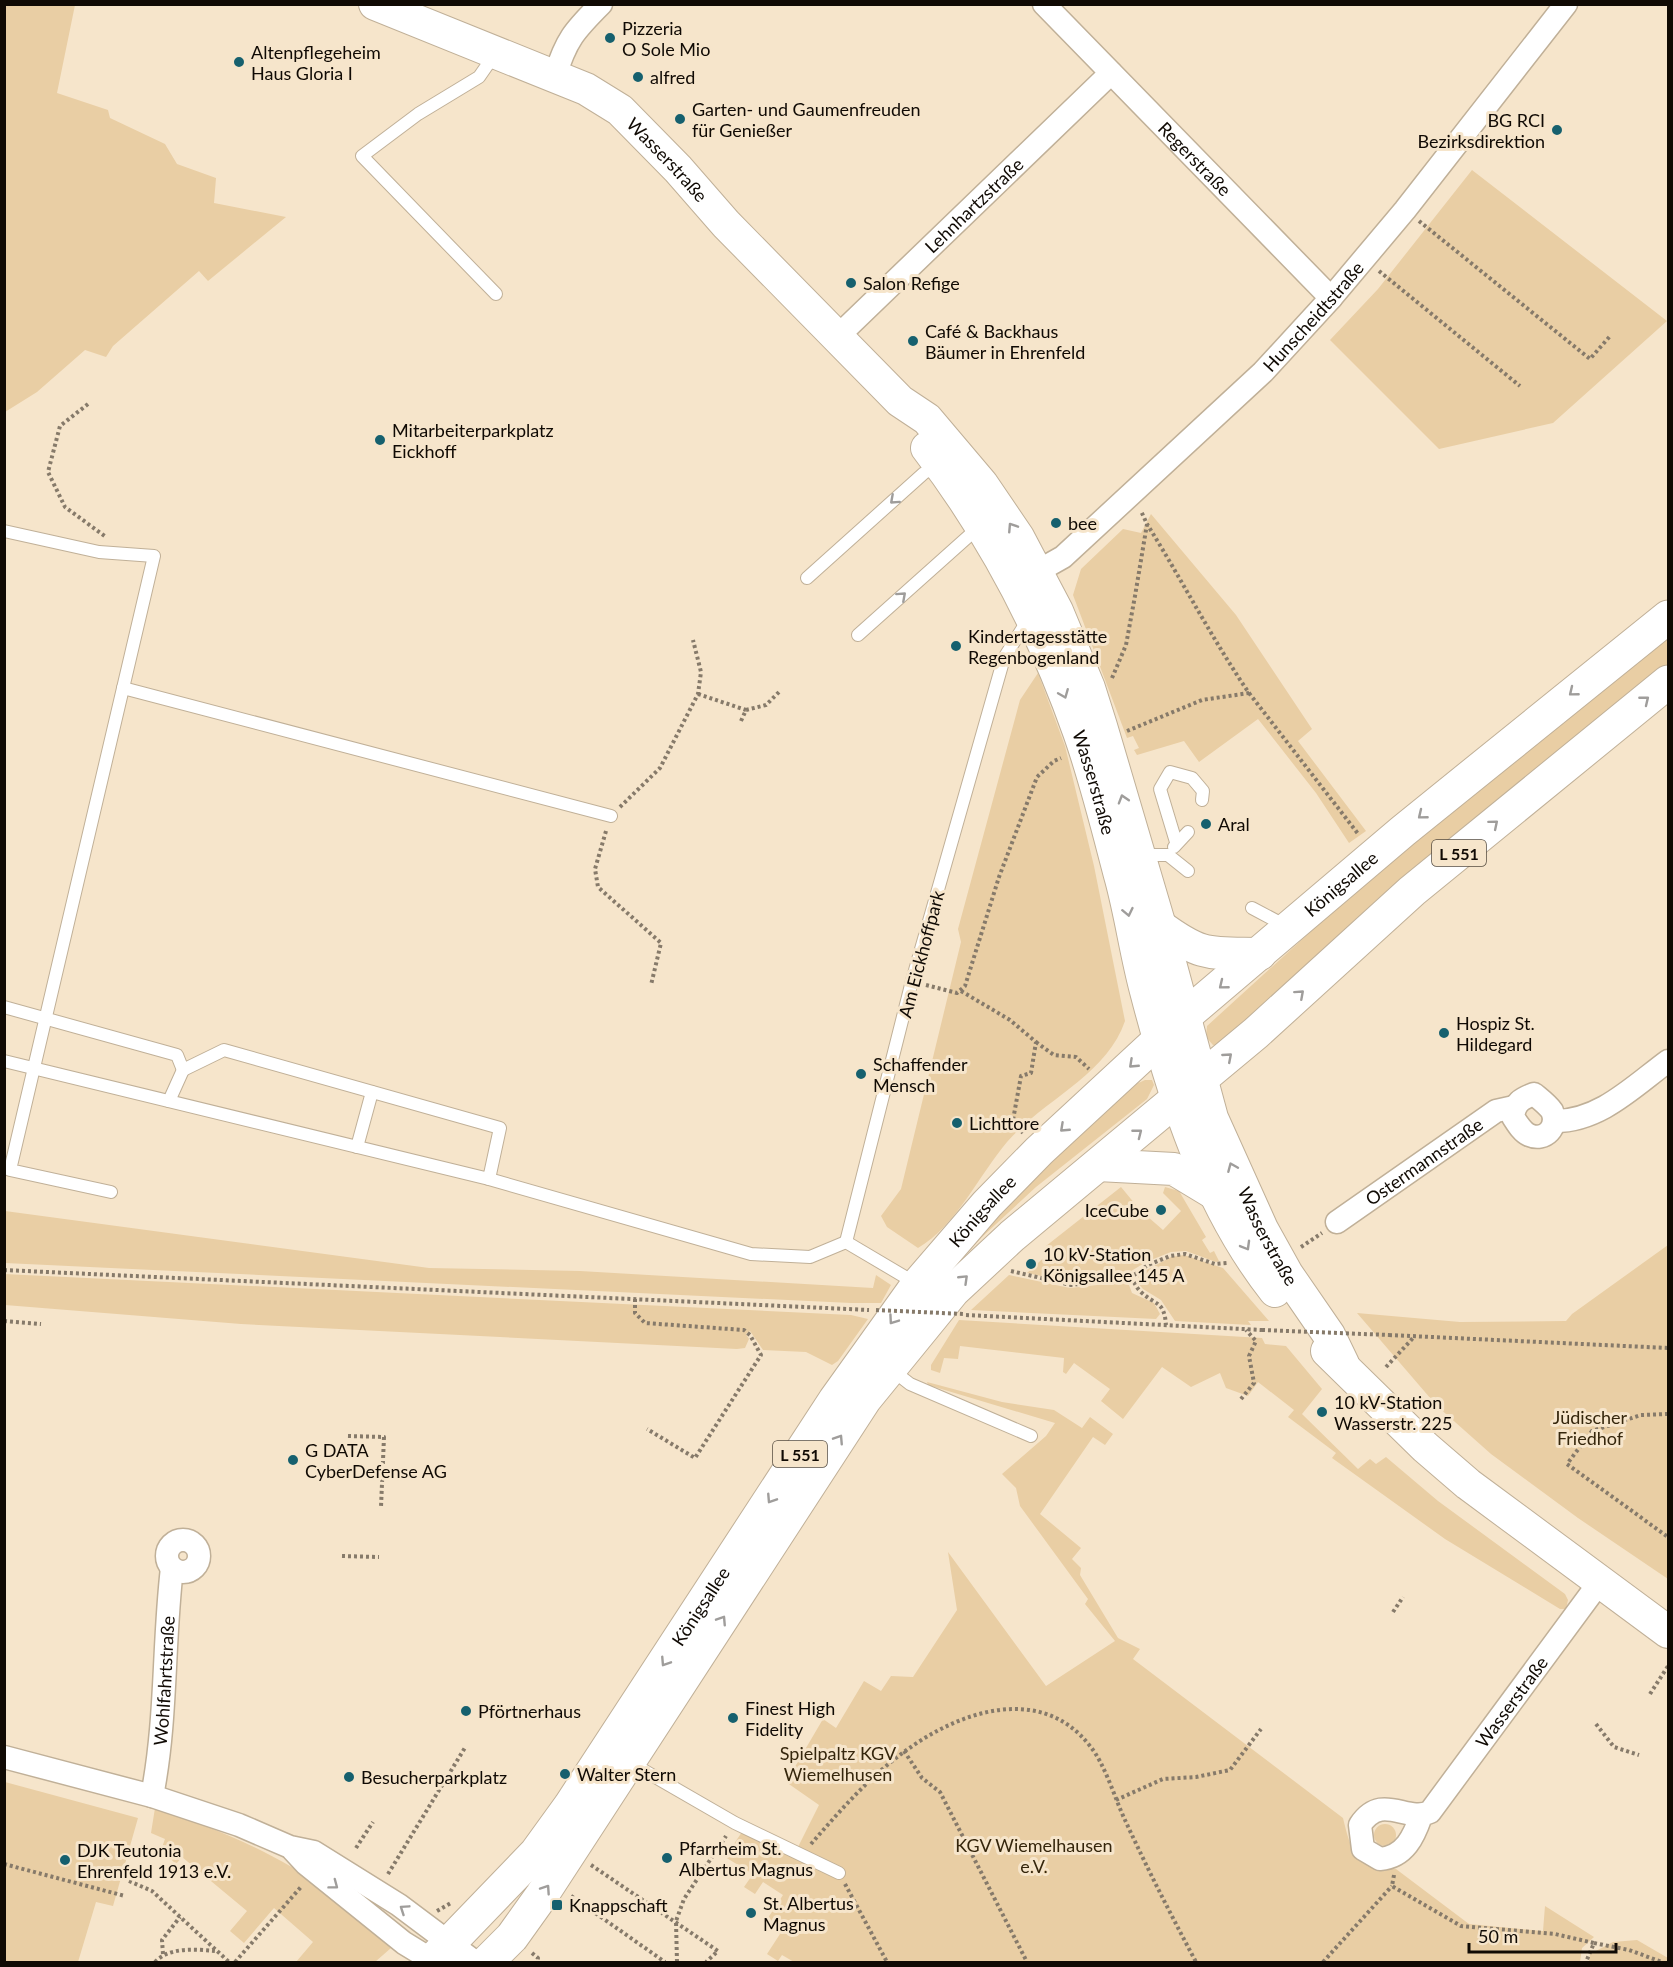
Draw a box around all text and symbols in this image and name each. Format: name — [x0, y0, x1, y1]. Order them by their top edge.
place label: Pizzeria O Sole Mio — [622, 17, 710, 60]
marker: Pizzeria O Sole Mio — [603, 31, 617, 45]
place label: Altenpflegeheim Haus Gloria I — [251, 41, 381, 84]
marker: Altenpflegeheim Haus Gloria I — [232, 55, 246, 69]
place label: alfred — [650, 66, 695, 88]
marker: alfred — [631, 70, 645, 84]
place label: Garten- und Gaumenfreuden für Genießer — [692, 98, 921, 141]
place label: BG RCI Bezirksdirektion — [1417, 109, 1545, 152]
marker: Garten- und Gaumenfreuden für Genießer — [673, 112, 687, 126]
street label: Wasserstraße — [622, 113, 712, 206]
street label: Regerstraße — [1154, 117, 1236, 200]
marker: BG RCI Bezirksdirektion — [1550, 123, 1564, 137]
street label: Lehnhartzstraße — [920, 153, 1028, 257]
street label: Hunscheidtstraße — [1258, 257, 1368, 376]
place label: Salon Refige — [863, 272, 960, 294]
marker: Salon Refige — [844, 276, 858, 290]
place label: Café & Backhaus Bäumer in Ehrenfeld — [925, 320, 1085, 363]
marker: Café & Backhaus Bäumer in Ehrenfeld — [906, 334, 920, 348]
place label: Mitarbeiterparkplatz Eickhoff — [392, 419, 554, 462]
marker: Mitarbeiterparkplatz Eickhoff — [373, 433, 387, 447]
one-way arrow — [890, 493, 901, 504]
place label: bee — [1068, 512, 1097, 534]
marker: bee — [1049, 516, 1063, 530]
one-way arrow — [1007, 523, 1019, 533]
one-way arrow — [895, 592, 906, 603]
place label: Kindertagesstätte Regenbogenland — [968, 625, 1107, 668]
marker: Kindertagesstätte Regenbogenland — [949, 639, 963, 653]
one-way arrow — [1569, 685, 1580, 696]
one-way arrow — [1057, 688, 1069, 699]
one-way arrow — [1638, 697, 1649, 708]
street label: Wasserstraße — [1068, 727, 1120, 837]
one-way arrow — [1118, 794, 1130, 805]
one-way arrow — [1418, 808, 1429, 819]
place label: Aral — [1218, 813, 1250, 835]
marker: Aral — [1199, 817, 1213, 831]
one-way arrow — [1487, 820, 1498, 831]
road number: L 551 — [1432, 840, 1486, 866]
street label: Königsallee — [1300, 846, 1382, 921]
street label: Am Eickhoffpark — [893, 887, 949, 1020]
one-way arrow — [1121, 907, 1134, 917]
one-way arrow — [1219, 978, 1230, 989]
one-way arrow — [1293, 990, 1304, 1001]
place label: Hospiz St. Hildegard — [1456, 1012, 1535, 1055]
marker: Hospiz St. Hildegard — [1437, 1026, 1451, 1040]
place label: Schaffender Mensch — [873, 1053, 968, 1096]
one-way arrow — [1221, 1053, 1232, 1064]
one-way arrow — [1129, 1057, 1140, 1068]
marker: Schaffender Mensch — [854, 1067, 868, 1081]
place label: Lichttore — [969, 1112, 1039, 1134]
street label: Ostermannstraße — [1361, 1113, 1487, 1210]
marker: Lichttore — [950, 1116, 964, 1130]
one-way arrow — [1060, 1121, 1071, 1132]
one-way arrow — [1131, 1130, 1142, 1141]
one-way arrow — [1227, 1162, 1239, 1173]
street label: Königsallee — [944, 1170, 1020, 1251]
street label: Wasserstraße — [1233, 1183, 1302, 1290]
place label: IceCube — [1085, 1199, 1149, 1221]
marker: IceCube — [1154, 1203, 1168, 1217]
one-way arrow — [1238, 1240, 1250, 1250]
place label: 10 kV-Station Königsallee 145 A — [1043, 1243, 1185, 1286]
marker: 10 kV-Station Königsallee 145 A — [1024, 1257, 1038, 1271]
one-way arrow — [957, 1276, 968, 1287]
one-way arrow — [889, 1313, 900, 1324]
place label: 10 kV-Station Wasserstr. 225 — [1334, 1391, 1452, 1434]
marker: 10 kV-Station Wasserstr. 225 — [1315, 1405, 1329, 1419]
park label: Jüdischer Friedhof — [1553, 1406, 1628, 1449]
one-way arrow — [832, 1435, 843, 1446]
place label: G DATA CyberDefense AG — [305, 1439, 447, 1482]
road number: L 551 — [773, 1441, 827, 1467]
marker: G DATA CyberDefense AG — [286, 1453, 300, 1467]
one-way arrow — [767, 1492, 778, 1503]
street label: Königsallee — [667, 1563, 734, 1650]
street label: Wohlfahrtstraße — [149, 1615, 179, 1747]
one-way arrow — [714, 1616, 726, 1626]
street label: Wasserstraße — [1471, 1652, 1552, 1752]
one-way arrow — [660, 1656, 672, 1666]
place label: Finest High Fidelity — [745, 1697, 835, 1740]
place label: Pförtnerhaus — [478, 1700, 581, 1722]
marker: Pförtnerhaus — [459, 1704, 473, 1718]
marker: Finest High Fidelity — [726, 1711, 740, 1725]
park label: Spielpaltz KGV Wiemelhusen — [780, 1742, 897, 1785]
place label: Walter Stern — [577, 1763, 676, 1785]
place label: Besucherparkplatz — [361, 1766, 507, 1788]
marker: Walter Stern — [558, 1767, 572, 1781]
marker: Besucherparkplatz — [342, 1770, 356, 1784]
park label: KGV Wiemelhausen e.V. — [955, 1834, 1113, 1877]
place label: Pfarrheim St. Albertus Magnus — [679, 1837, 813, 1880]
place label: DJK Teutonia Ehrenfeld 1913 e.V. — [77, 1839, 231, 1882]
marker: Pfarrheim St. Albertus Magnus — [660, 1851, 674, 1865]
marker: DJK Teutonia Ehrenfeld 1913 e.V. — [58, 1853, 72, 1867]
one-way arrow — [328, 1878, 339, 1889]
one-way arrow — [539, 1885, 550, 1896]
place label: St. Albertus Magnus — [763, 1892, 854, 1935]
place label: Knappschaft — [569, 1894, 668, 1916]
marker: Knappschaft — [550, 1898, 564, 1912]
one-way arrow — [400, 1905, 411, 1916]
marker: St. Albertus Magnus — [744, 1906, 758, 1920]
scale bar — [1469, 1916, 1616, 1954]
text: 50 m — [1478, 1925, 1518, 1947]

